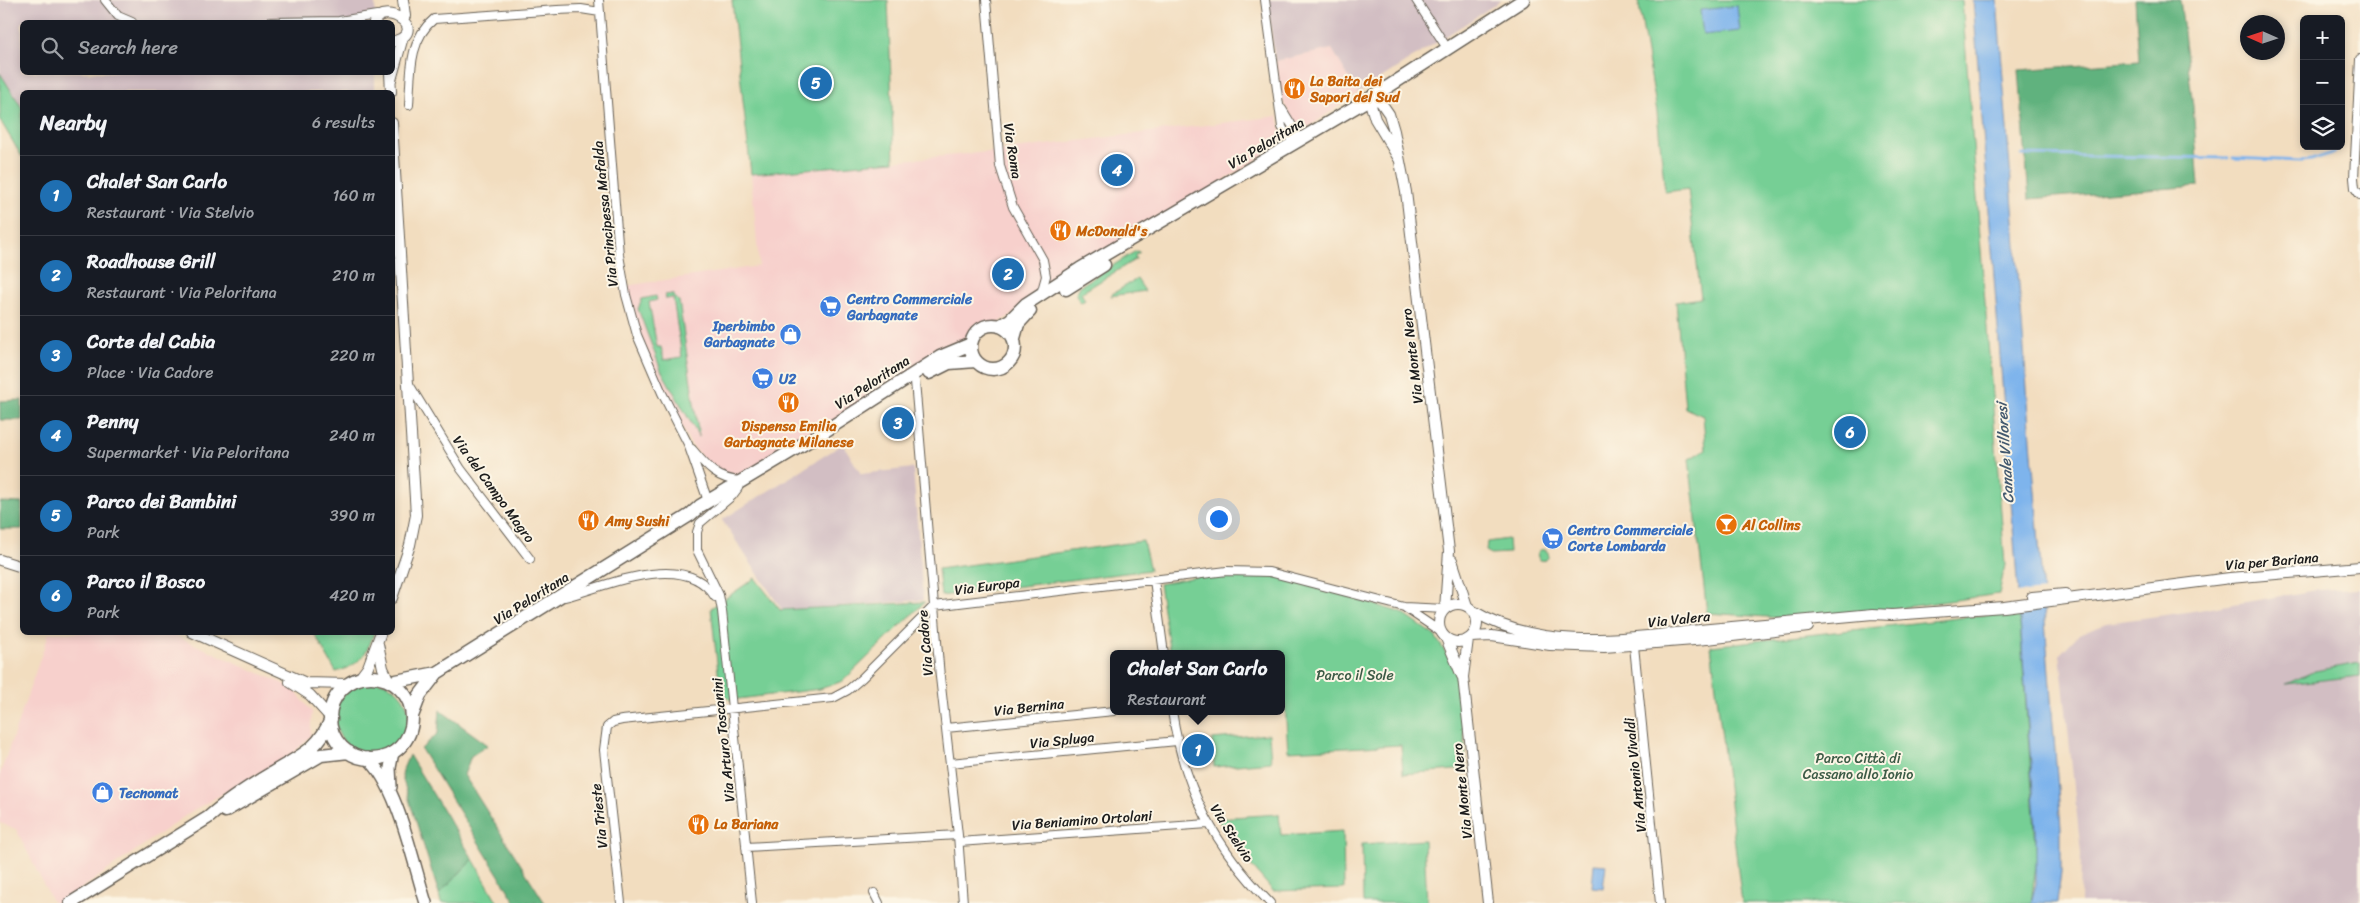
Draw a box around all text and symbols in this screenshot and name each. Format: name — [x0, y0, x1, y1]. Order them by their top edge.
north arrow — [2240, 15, 2285, 60]
map controls — [2300, 15, 2345, 150]
button: + — [2300, 15, 2345, 60]
search box — [20, 20, 395, 75]
text: Search here — [78, 31, 178, 64]
icon: search — [38, 34, 66, 62]
button: − — [2300, 60, 2345, 105]
pin: 5 — [800, 64, 832, 102]
place label: La Baita dei Sapori del Sud — [1309, 69, 1401, 110]
restaurant icon: La Baita dei Sapori del Sud — [1282, 77, 1306, 101]
text: Nearby — [40, 104, 106, 142]
button: layers — [2300, 105, 2345, 150]
text: 6 results — [312, 108, 375, 137]
street label: Via Peloritana — [1223, 111, 1309, 176]
street label: Via Roma — [996, 121, 1029, 181]
street label: Via Principessa Mafalda — [585, 140, 626, 288]
pin: 4 — [1101, 151, 1133, 189]
text: Chalet San Carlo — [87, 165, 227, 198]
text: 1 — [53, 181, 59, 210]
text: 160 m — [332, 181, 375, 210]
text: Restaurant · Via Stelvio — [87, 198, 254, 227]
restaurant icon: McDonald's — [1048, 219, 1072, 243]
place label: McDonald's — [1075, 219, 1148, 244]
text: Roadhouse Grill — [87, 245, 215, 278]
pin: 2 — [992, 255, 1024, 293]
text: 2 — [51, 261, 61, 290]
text: 210 m — [332, 261, 375, 290]
text: Restaurant · Via Peloritana — [87, 278, 277, 307]
place label: Centro Commerciale Garbagnate — [846, 287, 973, 328]
supermarket icon: Centro Commerciale Garbagnate — [819, 295, 843, 319]
street label: Via Monte Nero — [1394, 307, 1431, 405]
place label: Iperbimbo Garbagnate — [703, 314, 776, 355]
shop icon: Iperbimbo Garbagnate — [779, 322, 803, 346]
text: Corte del Cabia — [87, 325, 215, 358]
text: 3 — [52, 341, 60, 370]
text: 220 m — [330, 341, 375, 370]
street label: Via Peloritana — [829, 349, 915, 416]
text: Place · Via Cadore — [87, 358, 214, 387]
supermarket icon: U2 — [751, 367, 775, 391]
place label: U2 — [779, 367, 797, 392]
restaurant icon: Dispensa Emilia Garbagnate Milanese — [777, 391, 801, 415]
water label: Canale Villoresi — [1988, 399, 2021, 504]
pin: 3 — [882, 404, 914, 442]
text: Penny — [87, 405, 139, 438]
pin: 6 — [1834, 413, 1866, 451]
place label: Dispensa Emilia Garbagnate Milanese — [723, 414, 854, 455]
text: 4 — [51, 421, 61, 450]
text: 240 m — [329, 421, 375, 450]
street label: Via del Campo Magro — [446, 430, 541, 548]
text: Supermarket · Via Peloritana — [87, 438, 290, 467]
text: Parco dei Bambini — [87, 485, 236, 518]
text: 5 — [51, 501, 61, 530]
text: 390 m — [330, 501, 375, 530]
your location — [1206, 506, 1232, 532]
restaurant icon: Amy Sushi — [577, 509, 601, 533]
place label: Amy Sushi — [604, 509, 670, 534]
bar icon: Al Collins — [1714, 513, 1738, 537]
place label: Al Collins — [1741, 513, 1801, 538]
text: Park — [87, 518, 120, 547]
place label: Centro Commerciale Corte Lombarda — [1567, 518, 1694, 559]
supermarket icon: Centro Commerciale Corte Lombarda — [1540, 526, 1564, 550]
street label: Via per Bariana — [2224, 545, 2320, 578]
text: Parco il Bosco — [87, 565, 205, 598]
street label: Via Peloritana — [488, 565, 574, 632]
street label: Via Europa — [953, 570, 1022, 603]
text: 6 — [51, 581, 61, 610]
text: 420 m — [329, 581, 375, 610]
text: Park — [87, 598, 120, 627]
street label: Via Valera — [1647, 604, 1712, 635]
street label: Via Cadore — [910, 609, 941, 677]
popup — [1110, 650, 1285, 715]
text: Chalet San Carlo — [1127, 652, 1268, 685]
park label: Parco il Sole — [1316, 663, 1394, 688]
street label: Via Arturo Toscanini — [704, 675, 742, 803]
text: Restaurant — [1127, 685, 1207, 714]
street label: Via Bernina — [993, 691, 1066, 724]
street label: Via Antonio Vivaldi — [1617, 715, 1654, 833]
street label: Via Spluga — [1029, 725, 1095, 756]
pin: 1 — [1182, 731, 1214, 769]
street label: Via Monte Nero — [1445, 742, 1480, 840]
park label: Parco Città di Cassano allo Ionio — [1803, 746, 1913, 787]
shop icon: Tecnomat — [91, 781, 115, 805]
place label: Tecnomat — [119, 781, 179, 806]
street label: Via Trieste — [584, 782, 615, 850]
street label: Via Stelvio — [1203, 799, 1260, 868]
street label: Via Beniamino Ortolani — [1011, 803, 1154, 838]
restaurant icon: La Bariana — [686, 812, 710, 836]
place label: La Bariana — [714, 812, 779, 837]

